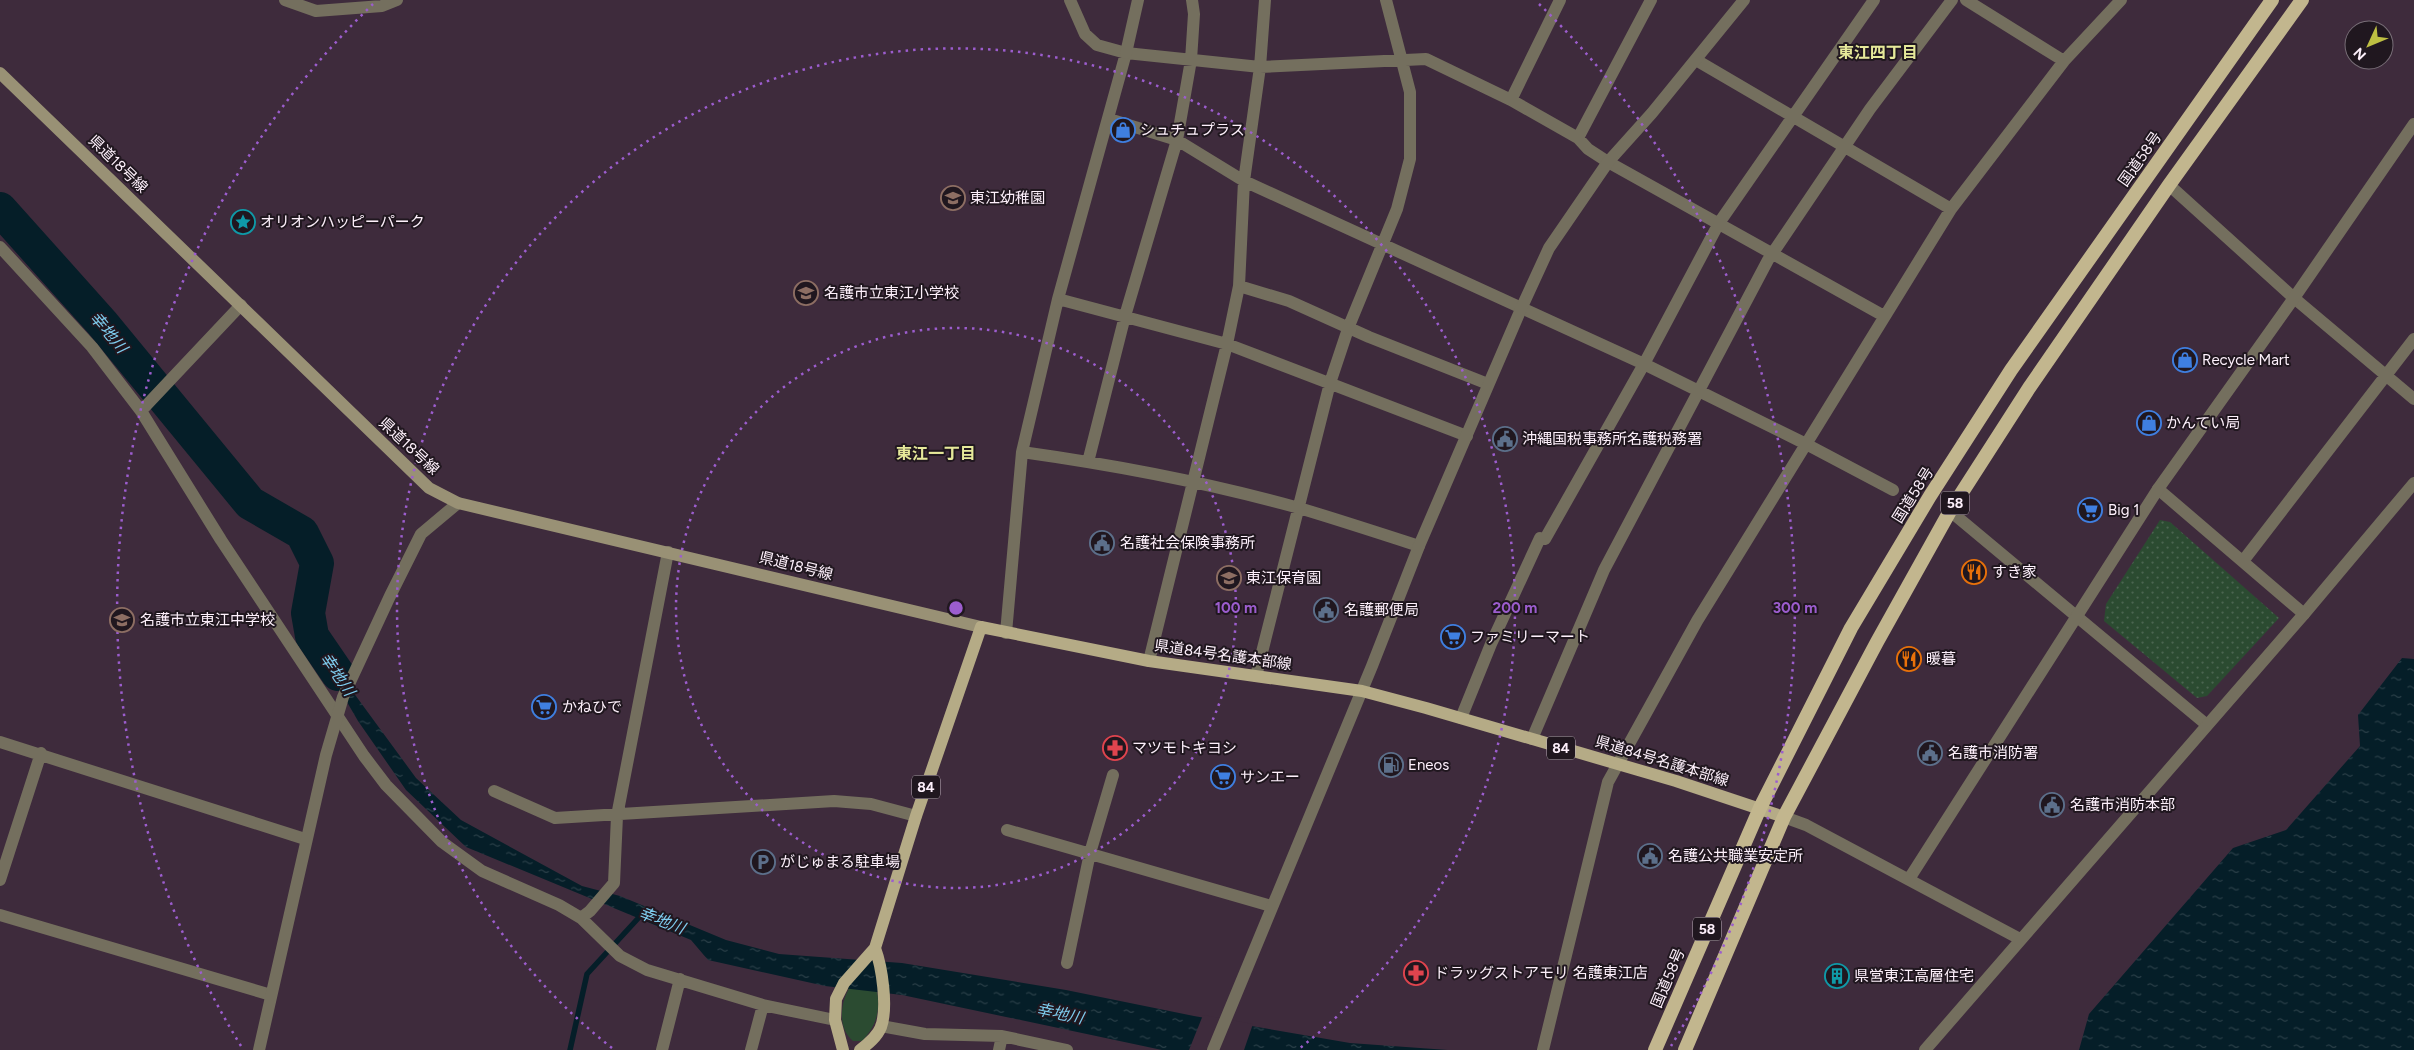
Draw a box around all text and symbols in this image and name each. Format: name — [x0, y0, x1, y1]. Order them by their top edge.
north arrow — [2344, 20, 2394, 70]
district label: 東江四丁目 — [1838, 43, 1918, 62]
text: N — [2350, 44, 2370, 63]
shop icon: シュチュプラス — [1110, 117, 1136, 143]
place label: シュチュプラス — [1140, 121, 1245, 139]
street label: 国道58号 — [2115, 128, 2165, 190]
street label: 県道18号線 — [85, 131, 151, 197]
school or university icon: 東江幼稚園 — [940, 185, 966, 211]
place label: 東江幼稚園 — [970, 189, 1045, 207]
place icon: オリオンハッピーパーク — [230, 209, 256, 235]
place label: オリオンハッピーパーク — [260, 213, 425, 231]
school or university icon: 名護市立東江小学校 — [793, 280, 819, 306]
place label: 名護市立東江小学校 — [824, 284, 959, 302]
water label: 幸地川 — [86, 308, 133, 358]
shop icon: Recycle Mart — [2172, 347, 2198, 373]
place label: Recycle Mart — [2202, 351, 2290, 369]
shop icon: かんてい局 — [2136, 410, 2162, 436]
street label: 県道18号線 — [375, 414, 443, 478]
place label: かんてい局 — [2166, 414, 2240, 432]
public building icon: 沖縄国税事務所名護税務署 — [1492, 426, 1518, 452]
place label: 沖縄国税事務所名護税務署 — [1522, 430, 1702, 448]
district label: 東江一丁目 — [896, 444, 976, 463]
street label: 国道58号 — [1889, 464, 1937, 526]
road number: 58 — [1941, 492, 1969, 514]
supermarket icon: Big 1 — [2077, 497, 2103, 523]
place label: Big 1 — [2108, 501, 2139, 519]
public building icon: 名護社会保険事務所 — [1089, 530, 1115, 556]
place label: 名護社会保険事務所 — [1120, 534, 1255, 552]
street label: 県道18号線 — [757, 548, 835, 584]
restaurant icon: すき家 — [1961, 559, 1987, 585]
place label: すき家 — [1992, 563, 2037, 581]
school or university icon: 東江保育園 — [1216, 565, 1242, 591]
place label: 東江保育園 — [1246, 569, 1321, 587]
public building icon: 名護郵便局 — [1313, 597, 1339, 623]
centre of rings — [947, 599, 965, 617]
text: 100 m — [1215, 599, 1257, 617]
text: 200 m — [1493, 599, 1537, 617]
text: 300 m — [1773, 599, 1817, 617]
place label: 名護郵便局 — [1344, 601, 1419, 619]
school or university icon: 名護市立東江中学校 — [109, 607, 135, 633]
place label: 名護市立東江中学校 — [140, 611, 275, 629]
supermarket icon: ファミリーマート — [1440, 624, 1466, 650]
place label: ファミリーマート — [1470, 628, 1590, 646]
street label: 県道84号名護本部線 — [1153, 636, 1293, 674]
restaurant icon: 暖暮 — [1896, 646, 1922, 672]
water label: 幸地川 — [316, 649, 360, 701]
place label: 暖暮 — [1926, 650, 1956, 668]
supermarket icon: かねひで — [531, 694, 557, 720]
place label: かねひで — [562, 698, 622, 716]
street label: 県道84号名護本部線 — [1593, 732, 1731, 790]
pharmacy icon: マツモトキヨシ — [1102, 735, 1128, 761]
road number: 84 — [1547, 736, 1575, 760]
place label: マツモトキヨシ — [1132, 739, 1237, 757]
public building icon: 名護市消防署 — [1917, 740, 1943, 766]
place label: 名護市消防署 — [1948, 744, 2038, 762]
fuel station icon: Eneos — [1378, 752, 1404, 778]
place label: Eneos — [1408, 756, 1449, 774]
supermarket icon: サンエー — [1210, 764, 1236, 790]
place label: サンエー — [1240, 768, 1300, 786]
road number: 84 — [912, 776, 940, 799]
public building icon: 名護市消防本部 — [2039, 792, 2065, 818]
place label: 名護市消防本部 — [2070, 796, 2175, 814]
public building icon: 名護公共職業安定所 — [1637, 843, 1663, 869]
place label: 名護公共職業安定所 — [1668, 847, 1803, 865]
parking icon: がじゅまる駐車場 — [750, 849, 776, 875]
place label: がじゅまる駐車場 — [780, 853, 900, 871]
water label: 幸地川 — [636, 903, 689, 939]
road number: 58 — [1693, 918, 1721, 941]
street label: 国道58号 — [1647, 946, 1689, 1010]
pharmacy icon: ドラッグストアモリ 名護東江店 — [1403, 960, 1429, 986]
building icon: 県営東江高層住宅 — [1824, 963, 1850, 989]
place label: ドラッグストアモリ 名護東江店 — [1434, 964, 1648, 982]
place label: 県営東江高層住宅 — [1854, 967, 1974, 985]
water label: 幸地川 — [1034, 999, 1087, 1028]

